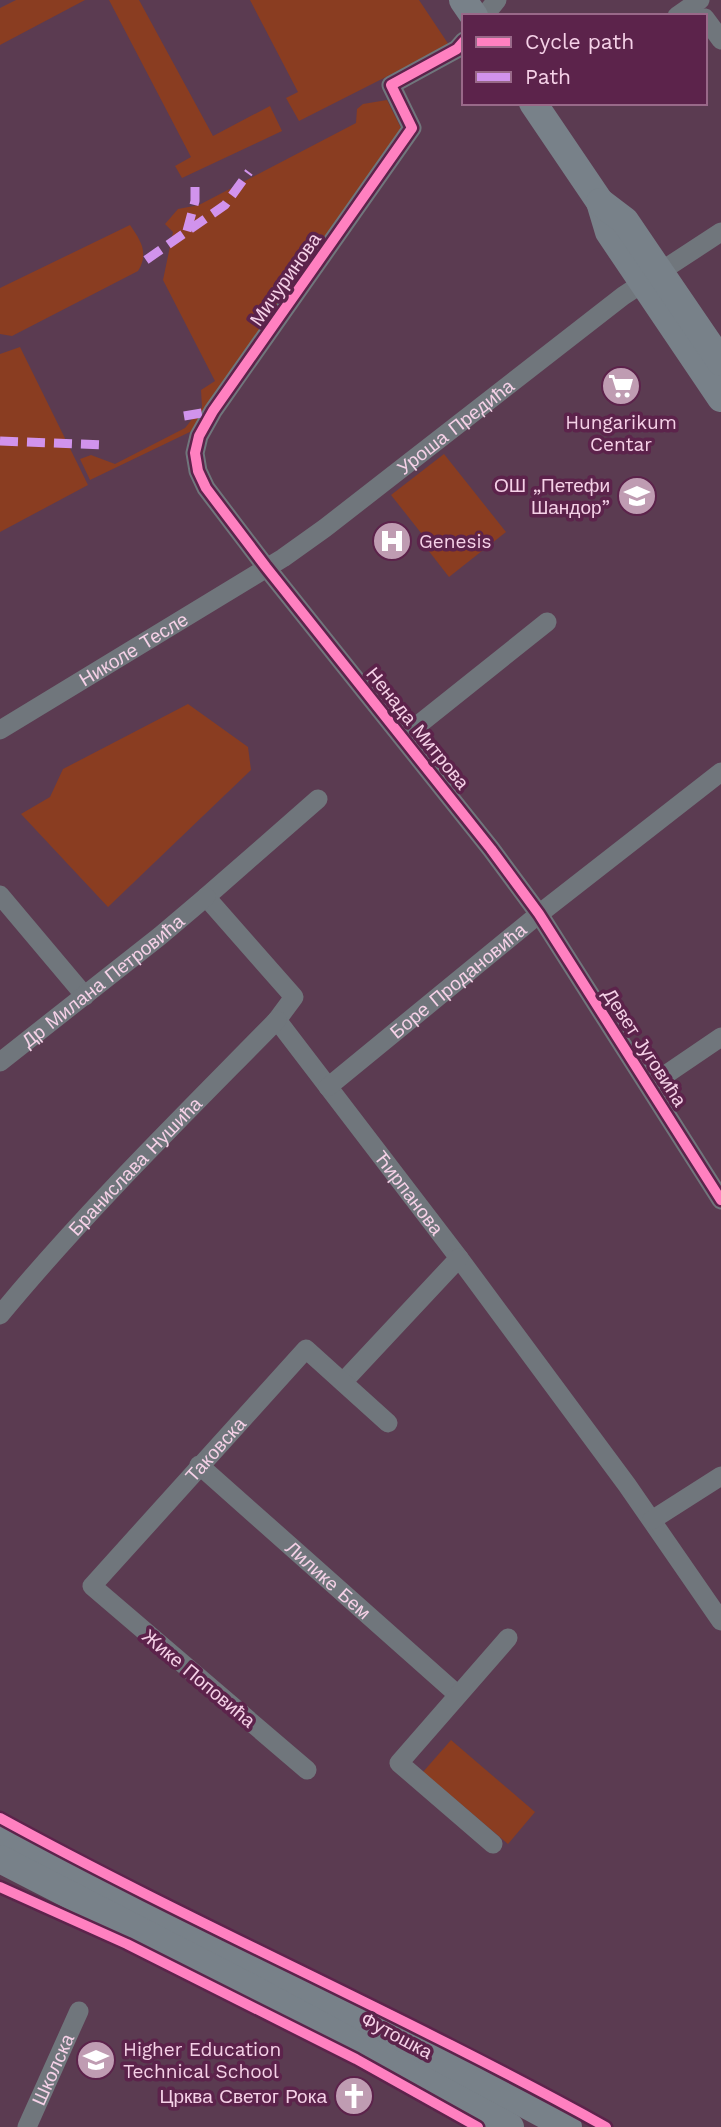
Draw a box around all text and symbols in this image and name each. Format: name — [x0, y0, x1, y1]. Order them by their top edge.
legend — [462, 14, 707, 105]
text: Cycle path — [525, 29, 634, 54]
text: Path — [525, 64, 571, 89]
street label: Мичуринова — [245, 228, 326, 330]
supermarket icon: Hungarikum Centar — [600, 365, 642, 407]
street label: Уроша Предића — [393, 374, 519, 480]
place label: Hungarikum Centar — [565, 411, 677, 456]
place label: ОШ „Петефи Шандор” — [494, 474, 610, 519]
school or university icon: ОШ „Петефи Шандор” — [616, 475, 658, 517]
hospital icon: Genesis — [371, 520, 413, 562]
place label: Genesis — [419, 530, 492, 553]
street label: Николе Тесле — [75, 608, 192, 691]
street label: Ненада Митрова — [361, 663, 474, 794]
street label: Др Милана Петровића — [17, 909, 189, 1053]
street label: Боре Продановића — [385, 918, 531, 1044]
street label: Девет Југовића — [598, 984, 692, 1111]
street label: Бранислава Нушића — [64, 1092, 207, 1241]
street label: Ћирпанова — [369, 1146, 448, 1240]
street label: Таковска — [181, 1412, 251, 1487]
street label: Лилике Бем — [281, 1536, 375, 1624]
street label: Жике Поповића — [137, 1624, 260, 1733]
street label: Футошка — [357, 2007, 437, 2064]
street label: Школска — [27, 2030, 79, 2109]
place label: Higher Education Technical School — [123, 2038, 281, 2083]
school or university icon: Higher Education Technical School — [75, 2039, 117, 2081]
church icon: Црква Светог Рока — [333, 2075, 375, 2117]
place label: Црква Светог Рока — [159, 2085, 327, 2108]

